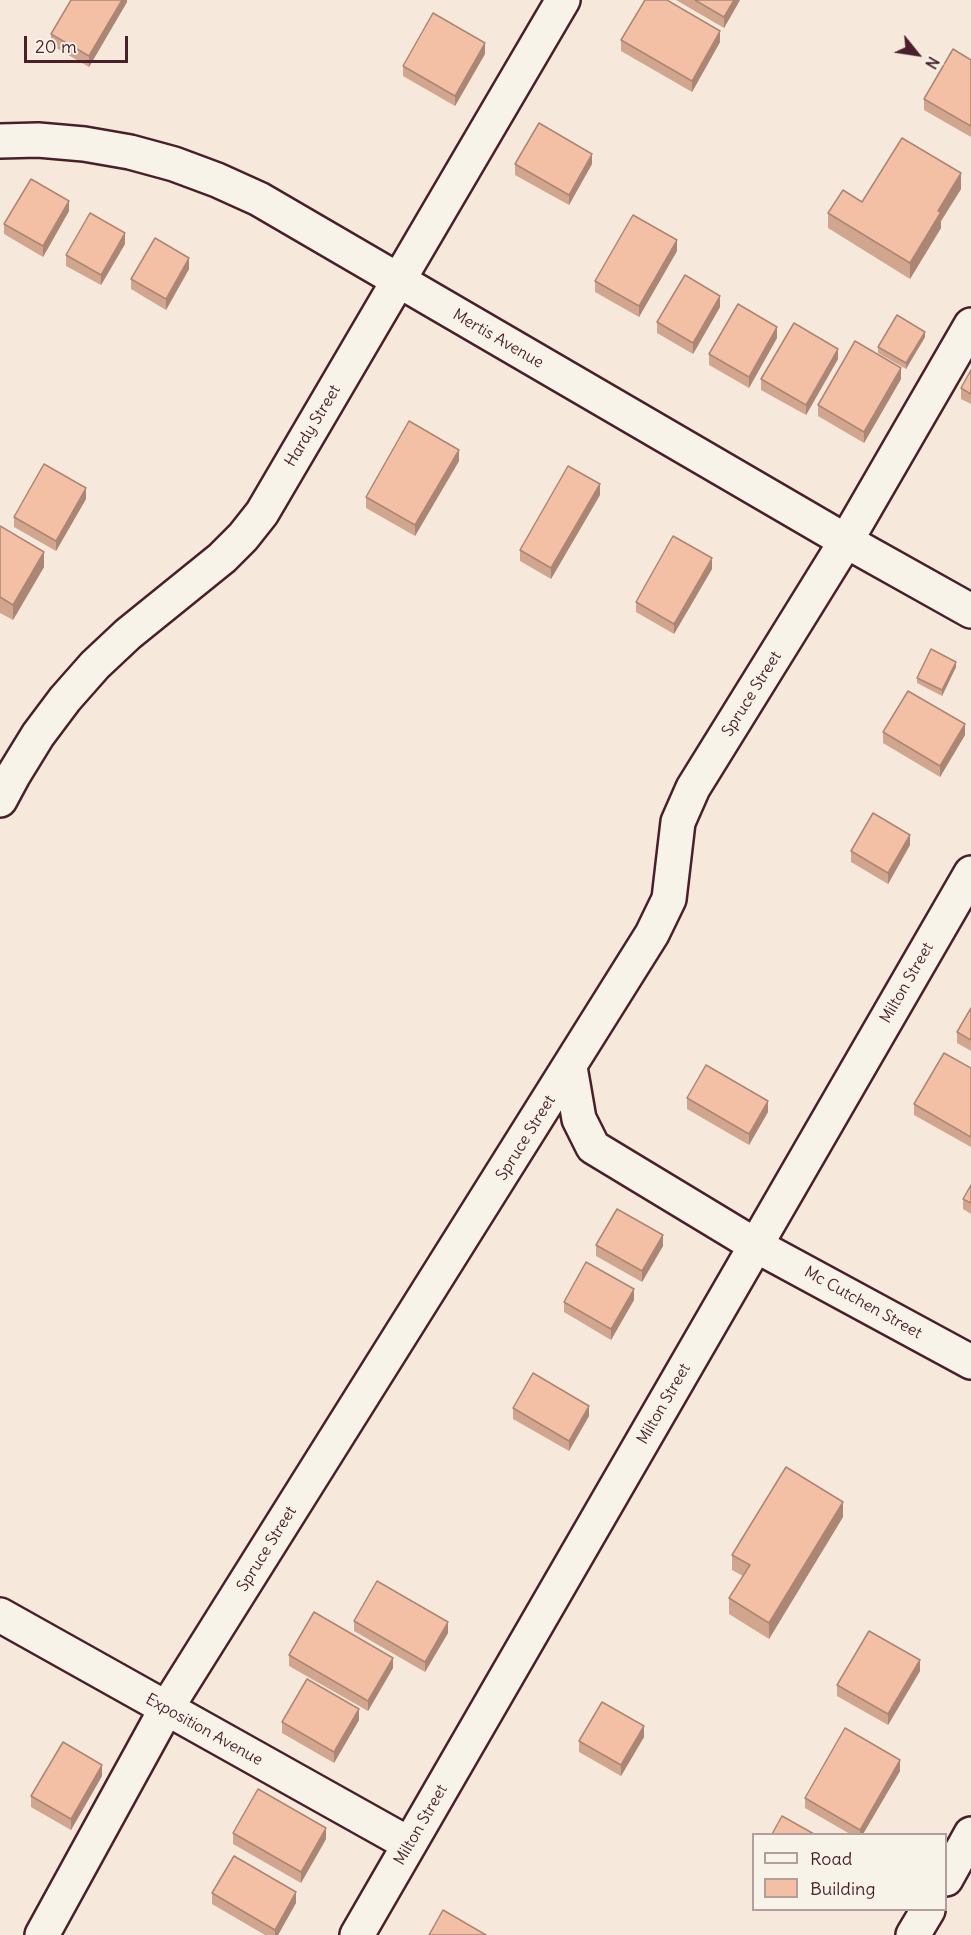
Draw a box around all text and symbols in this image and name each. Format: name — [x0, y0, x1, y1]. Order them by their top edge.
scale bar — [27, 24, 130, 62]
north arrow — [887, 24, 947, 84]
text: 20 m — [35, 35, 77, 58]
text: N — [921, 53, 944, 73]
street label: Mertis Avenue — [449, 305, 547, 373]
street label: Hardy Street — [281, 382, 345, 470]
street label: Spruce Street — [718, 648, 786, 740]
street label: Milton Street — [876, 939, 938, 1027]
street label: Spruce Street — [492, 1092, 560, 1184]
street label: Mc Cutchen Street — [801, 1263, 925, 1343]
street label: Milton Street — [633, 1360, 695, 1448]
street label: Spruce Street — [233, 1503, 301, 1595]
street label: Exposition Avenue — [142, 1690, 266, 1770]
street label: Milton Street — [390, 1781, 452, 1869]
legend — [752, 1833, 947, 1911]
text: Road — [810, 1847, 852, 1870]
text: Building — [810, 1877, 875, 1900]

